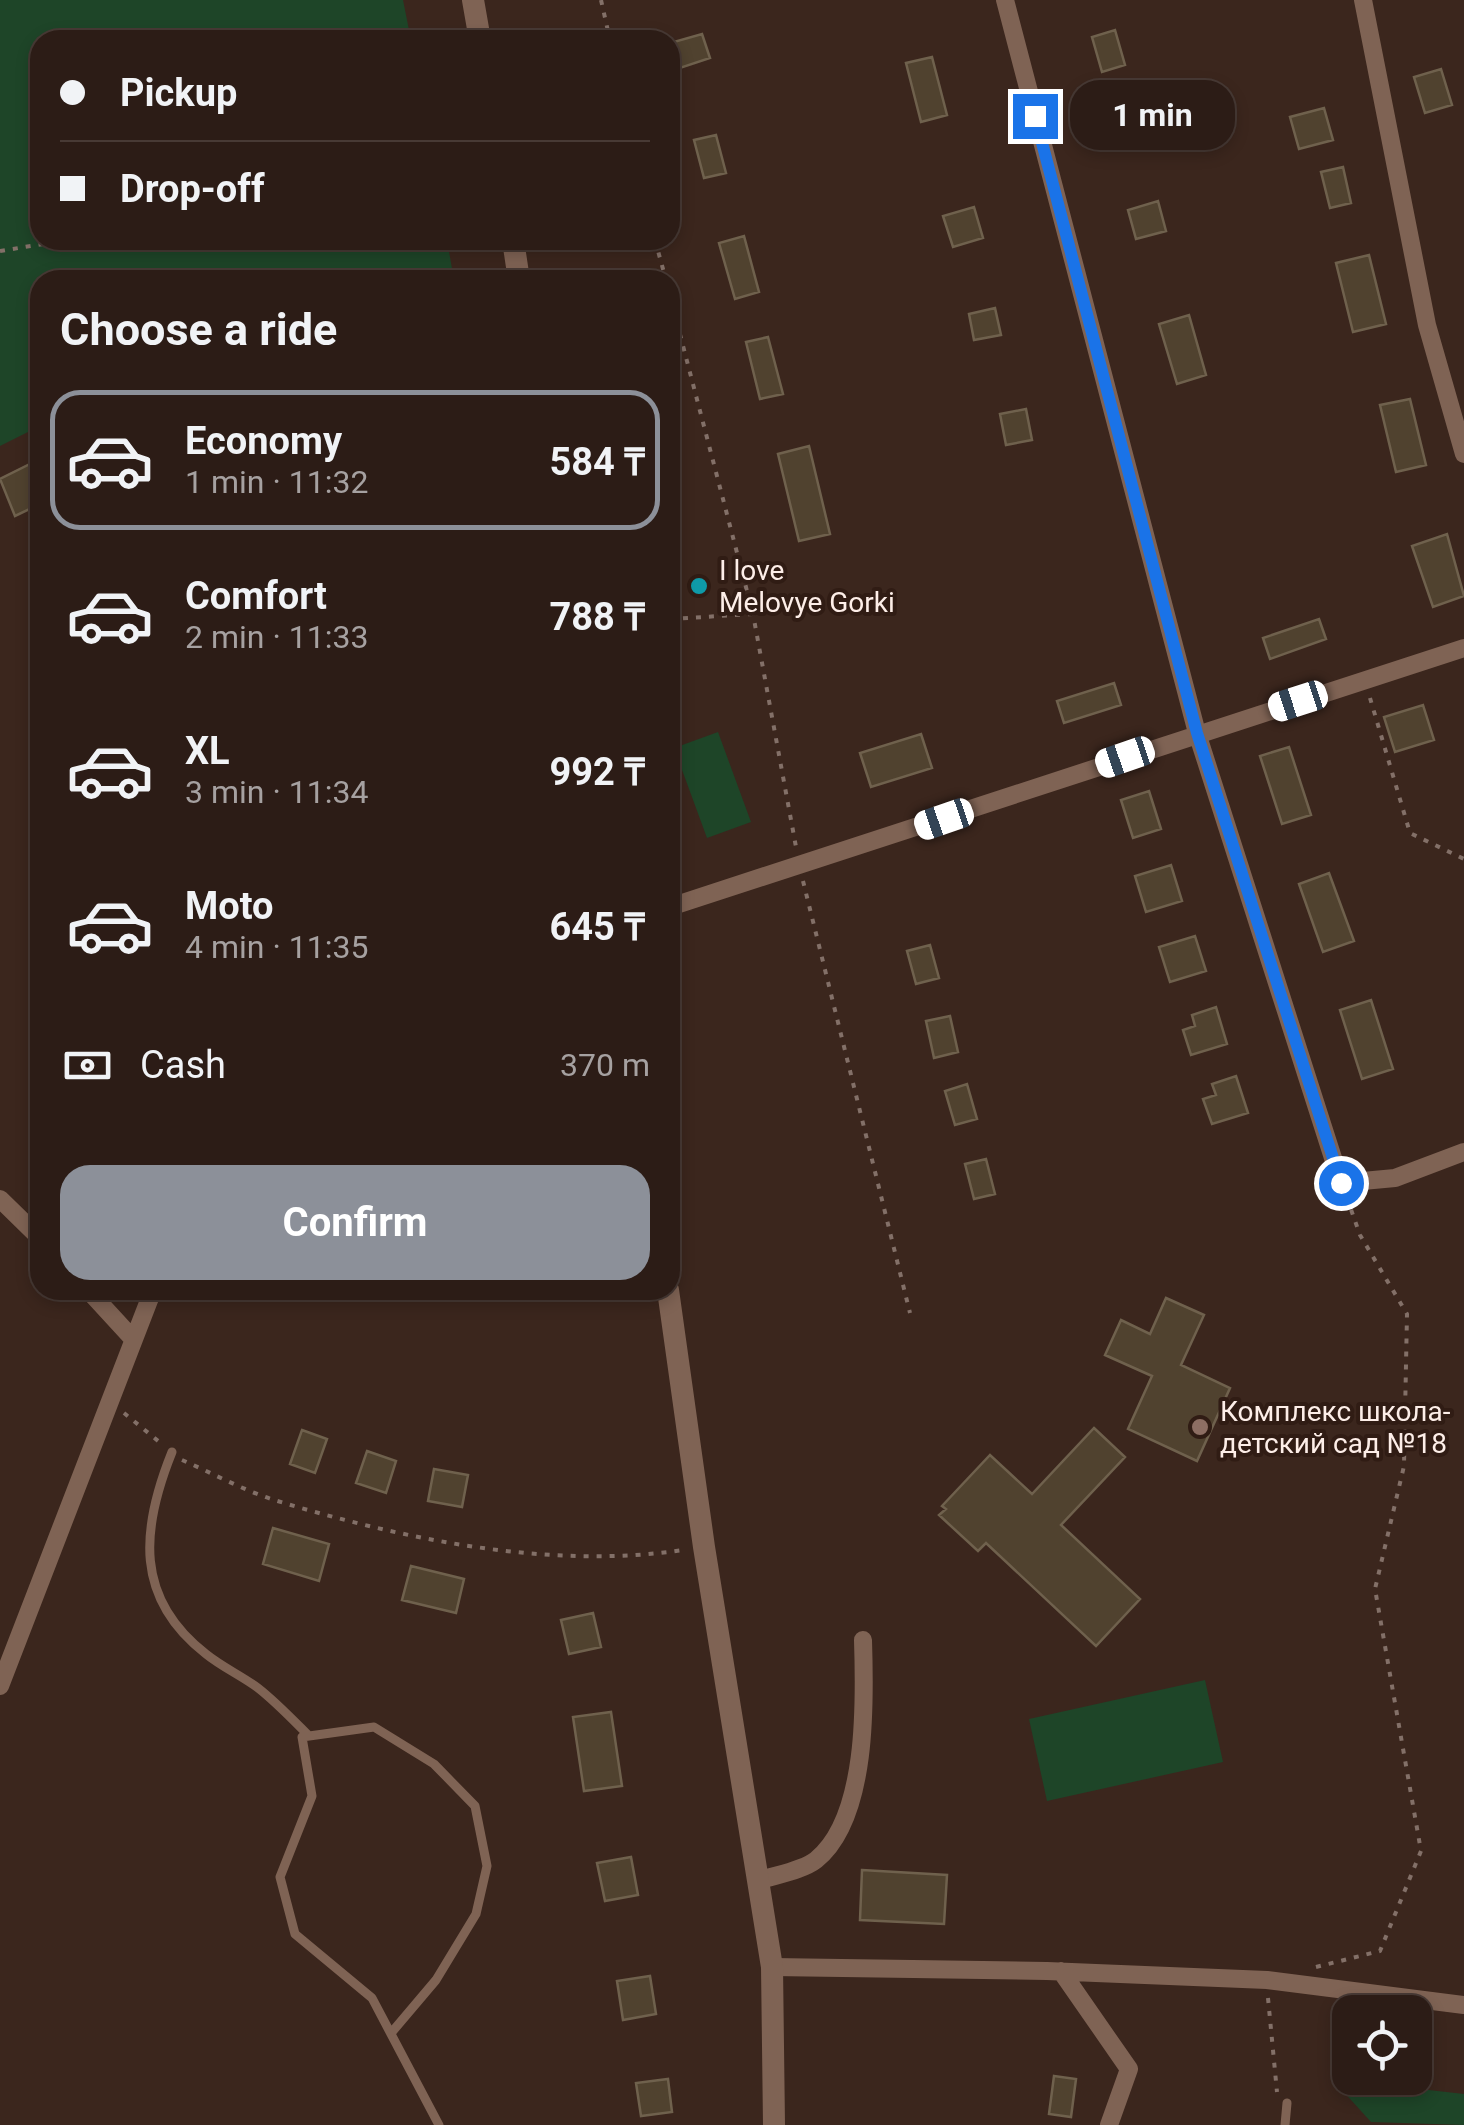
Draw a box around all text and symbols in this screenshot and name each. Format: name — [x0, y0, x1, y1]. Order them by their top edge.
text: Pickup — [120, 71, 237, 115]
callout: 1 min — [1070, 81, 1235, 151]
route end — [1013, 94, 1058, 139]
text: 1 min — [1112, 96, 1193, 134]
text: Drop-off — [120, 167, 265, 211]
text: Choose a ride — [60, 303, 337, 356]
icon: car — [65, 415, 155, 505]
text: Economy — [185, 419, 342, 463]
text: 584 ₸ — [549, 440, 645, 484]
text: 1 min · 11:32 — [185, 463, 368, 501]
place label: I love Melovye Gorki — [719, 554, 895, 619]
icon: car — [65, 570, 155, 660]
text: Comfort — [185, 574, 327, 618]
marker: I love Melovye Gorki — [688, 575, 710, 597]
text: 788 ₸ — [549, 595, 645, 639]
text: 2 min · 11:33 — [185, 618, 368, 656]
car — [1265, 677, 1331, 725]
icon: car — [65, 725, 155, 815]
text: XL — [185, 729, 230, 773]
car — [1092, 733, 1158, 781]
text: 992 ₸ — [549, 750, 645, 794]
text: 3 min · 11:34 — [185, 773, 368, 811]
car — [911, 795, 977, 843]
icon: car — [65, 880, 155, 970]
text: Moto — [185, 884, 274, 928]
text: 645 ₸ — [549, 905, 645, 949]
text: 4 min · 11:35 — [185, 928, 368, 966]
icon: cash — [60, 1038, 115, 1093]
text: Cash — [140, 1043, 226, 1087]
text: 370 m — [560, 1046, 650, 1084]
route start — [1319, 1161, 1364, 1206]
button: Confirm — [60, 1165, 650, 1280]
place label: Комплекс школа- детский сад №18 — [1220, 1395, 1451, 1460]
marker: Комплекс школа- детский сад №18 — [1189, 1416, 1211, 1438]
map controls — [1332, 1995, 1432, 2095]
button: locate — [1332, 1995, 1432, 2095]

